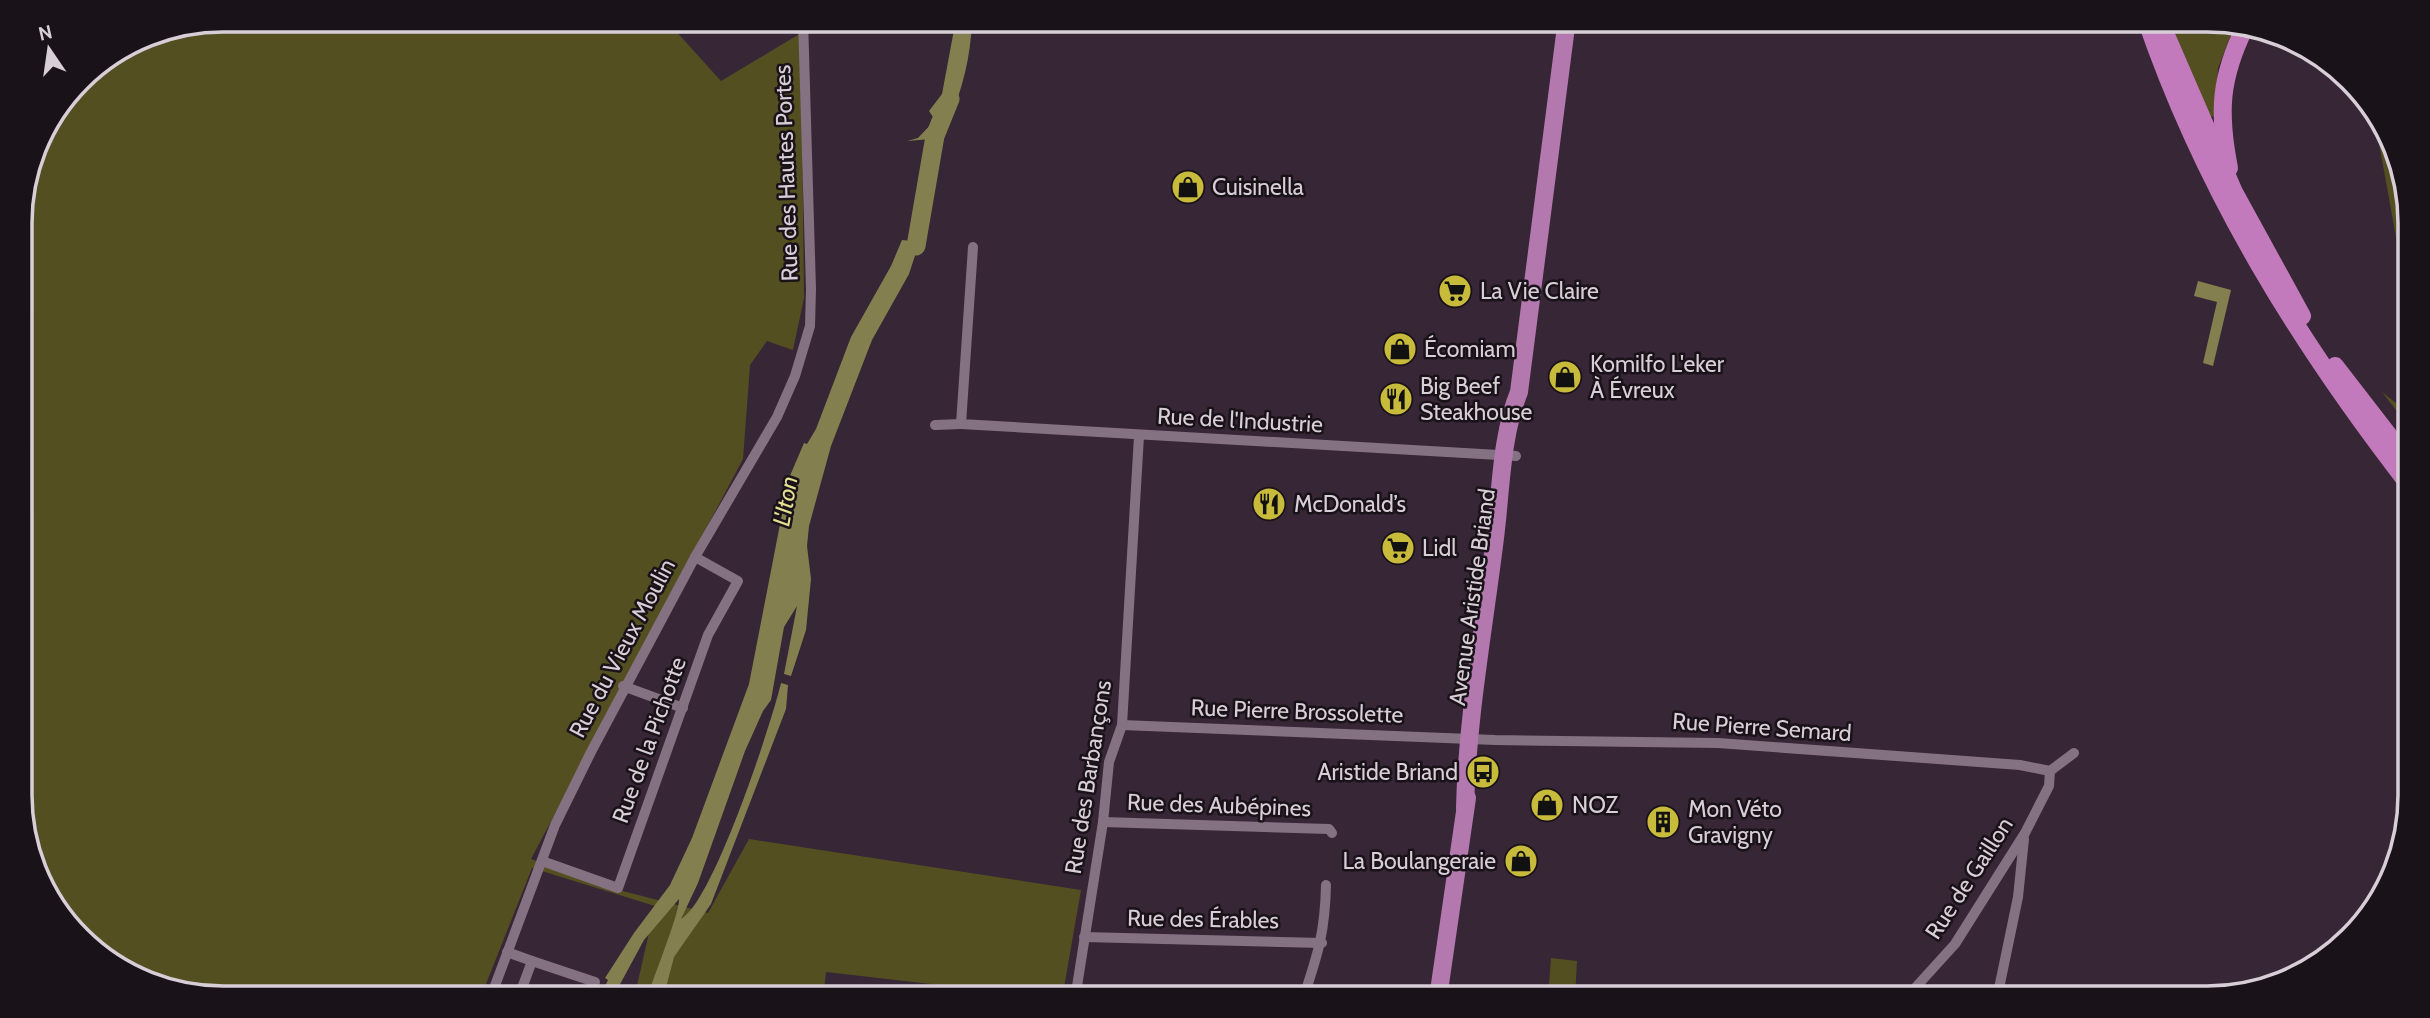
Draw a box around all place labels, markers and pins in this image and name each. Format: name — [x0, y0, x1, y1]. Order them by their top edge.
shop icon: Cuisinella — [1169, 168, 1207, 206]
place label: Cuisinella — [1212, 173, 1304, 201]
supermarket icon: La Vie Claire — [1436, 272, 1474, 310]
place label: La Vie Claire — [1480, 277, 1599, 305]
shop icon: Écomiam — [1381, 330, 1419, 368]
place label: Écomiam — [1424, 334, 1516, 363]
place label: Komilfo L'eker À Évreux — [1590, 350, 1725, 404]
shop icon: Komilfo L'eker À Évreux — [1546, 358, 1584, 396]
place label: Big Beef Steakhouse — [1420, 372, 1533, 426]
restaurant icon: Big Beef Steakhouse — [1377, 380, 1415, 418]
restaurant icon: McDonald’s — [1250, 485, 1288, 523]
place label: McDonald’s — [1294, 490, 1406, 518]
supermarket icon: Lidl — [1379, 529, 1417, 567]
place label: Lidl — [1422, 534, 1457, 562]
bus stop icon: Aristide Briand — [1464, 753, 1502, 791]
place label: Aristide Briand — [1317, 758, 1458, 786]
shop icon: NOZ — [1528, 786, 1566, 824]
place label: NOZ — [1572, 791, 1618, 819]
place label: Mon Véto Gravigny — [1688, 795, 1782, 849]
building icon: Mon Véto Gravigny — [1644, 803, 1682, 841]
shop icon: La Boulangeraie — [1502, 842, 1540, 880]
place label: La Boulangeraie — [1342, 847, 1496, 875]

